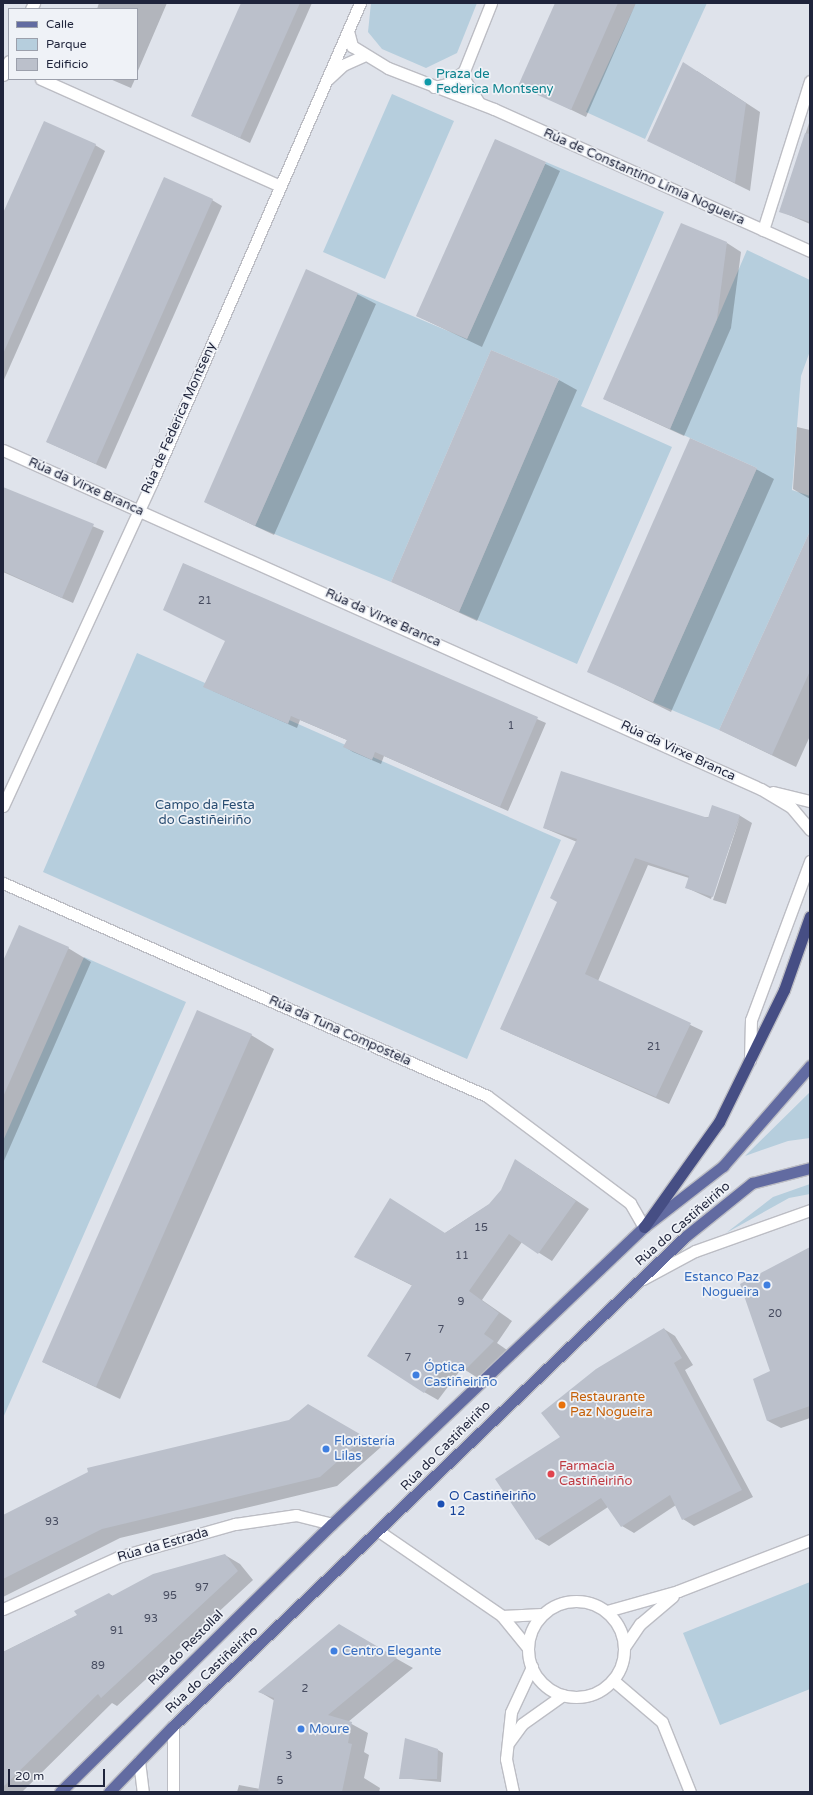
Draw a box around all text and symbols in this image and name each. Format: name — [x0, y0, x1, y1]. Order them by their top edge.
legend — [8, 8, 138, 80]
text: Calle — [46, 17, 74, 31]
text: Parque — [46, 37, 87, 51]
text: Edificio — [46, 57, 88, 71]
place label: Praza de Federica Montseny — [436, 67, 554, 98]
marker: Praza de Federica Montseny — [423, 77, 433, 87]
street label: Rúa de Constantino Limia Nogueira — [541, 125, 747, 229]
street label: Rúa de Federica Montseny — [138, 340, 220, 496]
street label: Rúa da Virxe Branca — [26, 454, 146, 520]
street label: Rúa da Virxe Branca — [323, 585, 443, 651]
house number: 21 — [198, 594, 212, 608]
street label: Rúa da Virxe Branca — [618, 718, 738, 784]
house number: 1 — [508, 719, 514, 733]
park label: Campo da Festa do Castiñeiriño — [155, 798, 255, 829]
street label: Rúa da Tuna Compostela — [266, 993, 414, 1069]
house number: 21 — [647, 1040, 661, 1054]
street label: Rúa do Castiñeiriño — [632, 1179, 734, 1269]
house number: 15 — [474, 1221, 488, 1235]
house number: 11 — [455, 1249, 469, 1263]
place label: Estanco Paz Nogueira — [684, 1270, 759, 1301]
marker: Estanco Paz Nogueira — [762, 1280, 772, 1290]
house number: 9 — [458, 1295, 464, 1309]
house number: 20 — [768, 1307, 782, 1321]
house number: 7 — [438, 1323, 444, 1337]
house number: 7 — [405, 1351, 411, 1365]
place label: Óptica Castiñeiriño — [424, 1360, 497, 1391]
marker: Óptica Castiñeiriño — [411, 1370, 421, 1380]
place label: Restaurante Paz Nogueira — [570, 1390, 653, 1421]
street label: Rúa do Castiñeiriño — [398, 1398, 494, 1494]
marker: Restaurante Paz Nogueira — [557, 1400, 567, 1410]
place label: Floristería Lilas — [334, 1434, 395, 1465]
marker: Floristería Lilas — [321, 1444, 331, 1454]
place label: Farmacia Castiñeiriño — [559, 1459, 632, 1490]
marker: Farmacia Castiñeiriño — [546, 1469, 556, 1479]
place label: O Castiñeiriño 12 — [449, 1489, 536, 1520]
marker: O Castiñeiriño 12 — [436, 1499, 446, 1509]
house number: 93 — [45, 1515, 59, 1529]
street label: Rúa da Estrada — [116, 1525, 210, 1565]
house number: 97 — [195, 1581, 209, 1595]
house number: 95 — [163, 1589, 177, 1603]
street label: Rúa do Restollal — [145, 1607, 227, 1689]
house number: 93 — [144, 1612, 158, 1626]
street label: Rúa do Castiñeiriño — [163, 1623, 261, 1717]
house number: 91 — [110, 1624, 124, 1638]
place label: Centro Elegante — [342, 1643, 441, 1659]
marker: Centro Elegante — [329, 1646, 339, 1656]
house number: 89 — [91, 1659, 105, 1673]
house number: 2 — [302, 1682, 308, 1696]
place label: Moure — [309, 1721, 349, 1737]
marker: Moure — [296, 1724, 306, 1734]
house number: 3 — [286, 1749, 292, 1763]
scale bar — [10, 1761, 107, 1787]
text: 20 m — [15, 1769, 44, 1783]
house number: 5 — [277, 1774, 283, 1788]

